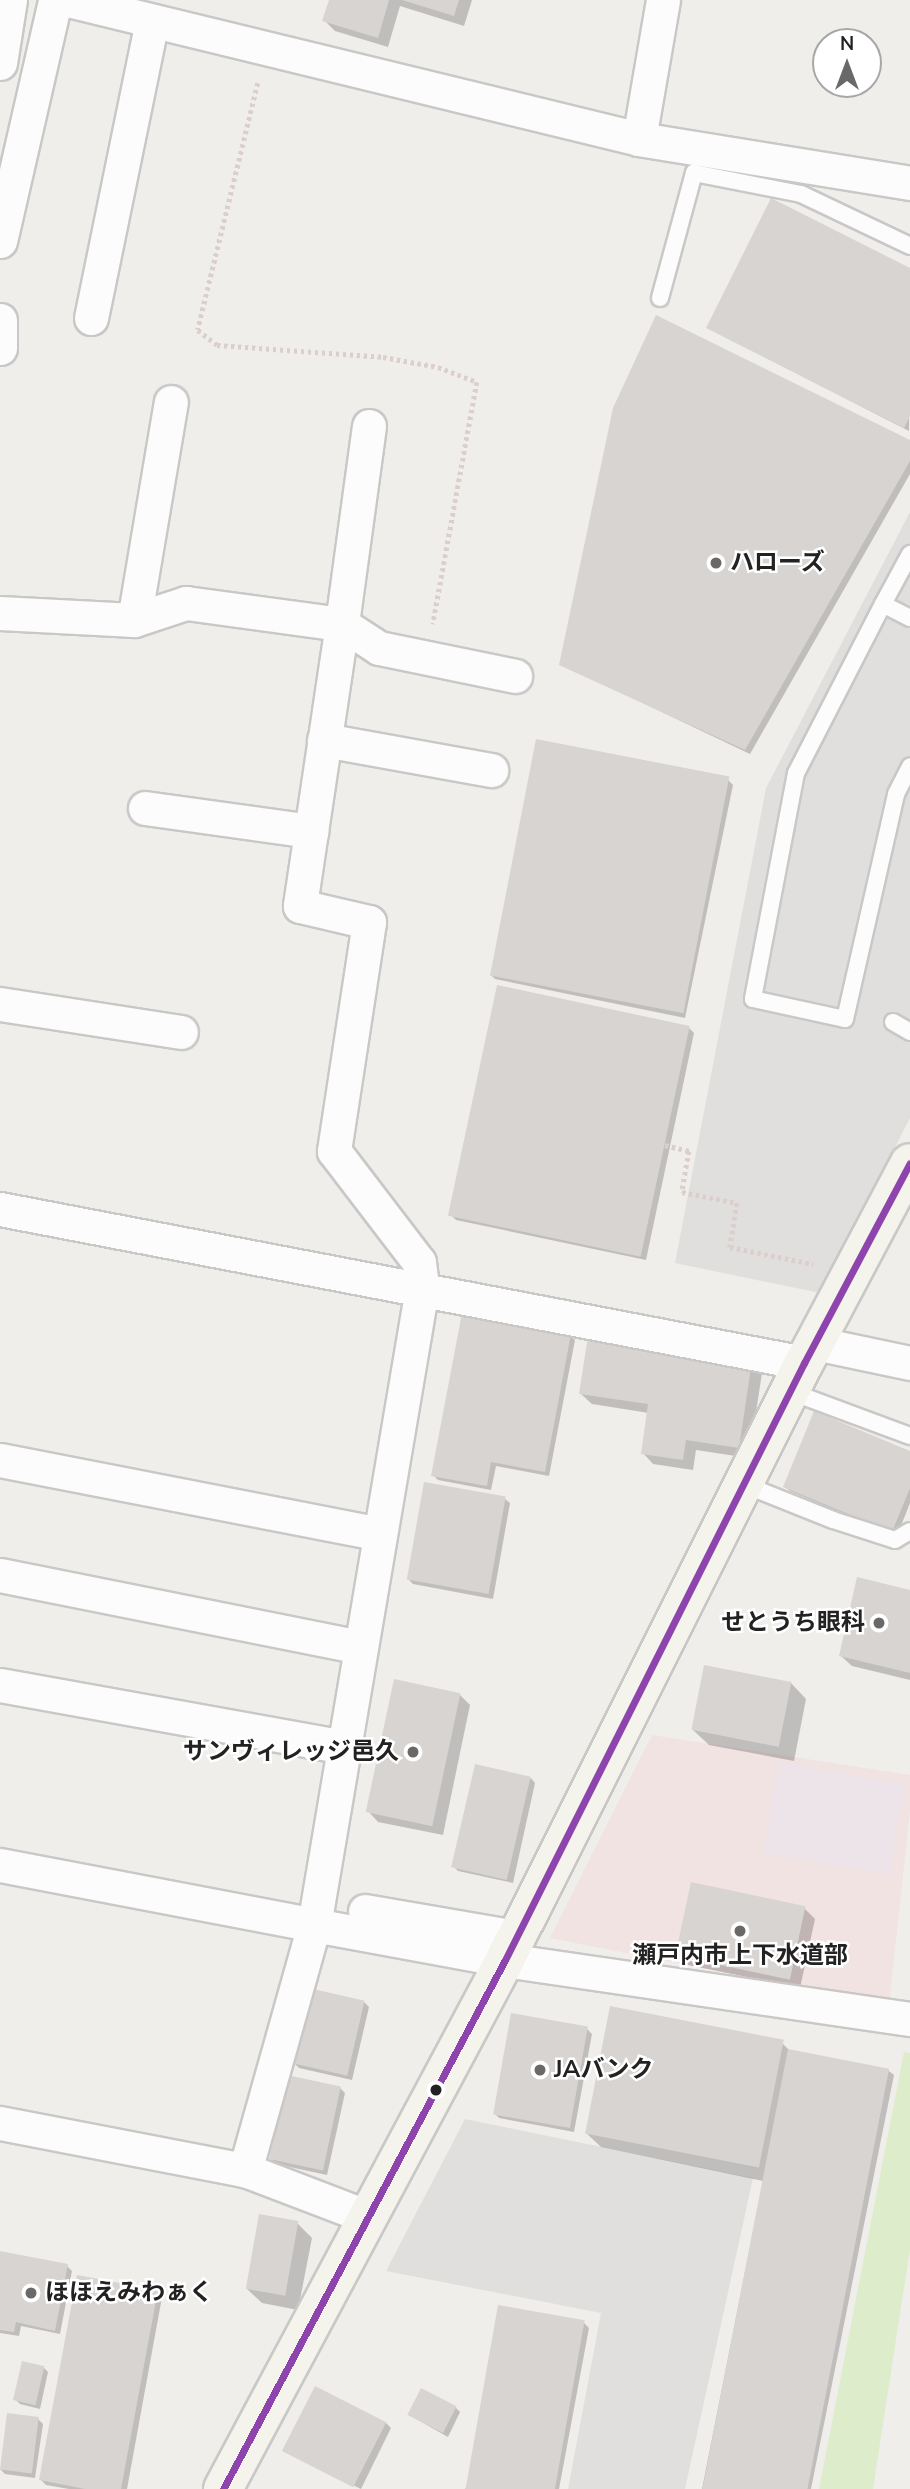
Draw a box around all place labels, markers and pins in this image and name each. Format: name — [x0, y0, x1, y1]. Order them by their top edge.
place label: ハローズ — [730, 549, 826, 577]
marker: ハローズ — [708, 555, 724, 571]
place label: せとうち眼科 — [721, 1609, 865, 1637]
marker: せとうち眼科 — [871, 1615, 887, 1631]
place label: サンヴィレッジ邑久 — [183, 1738, 399, 1766]
marker: サンヴィレッジ邑久 — [405, 1744, 421, 1760]
marker: 瀬戸内市上下水道部 — [732, 1923, 748, 1939]
place label: 瀬戸内市上下水道部 — [632, 1942, 848, 1970]
place label: JAバンク — [554, 2056, 652, 2084]
marker: JAバンク — [532, 2062, 548, 2078]
unlabelled marker — [429, 2083, 443, 2097]
place label: ほほえみわぁく — [45, 2279, 213, 2307]
marker: ほほえみわぁく — [23, 2285, 39, 2301]

